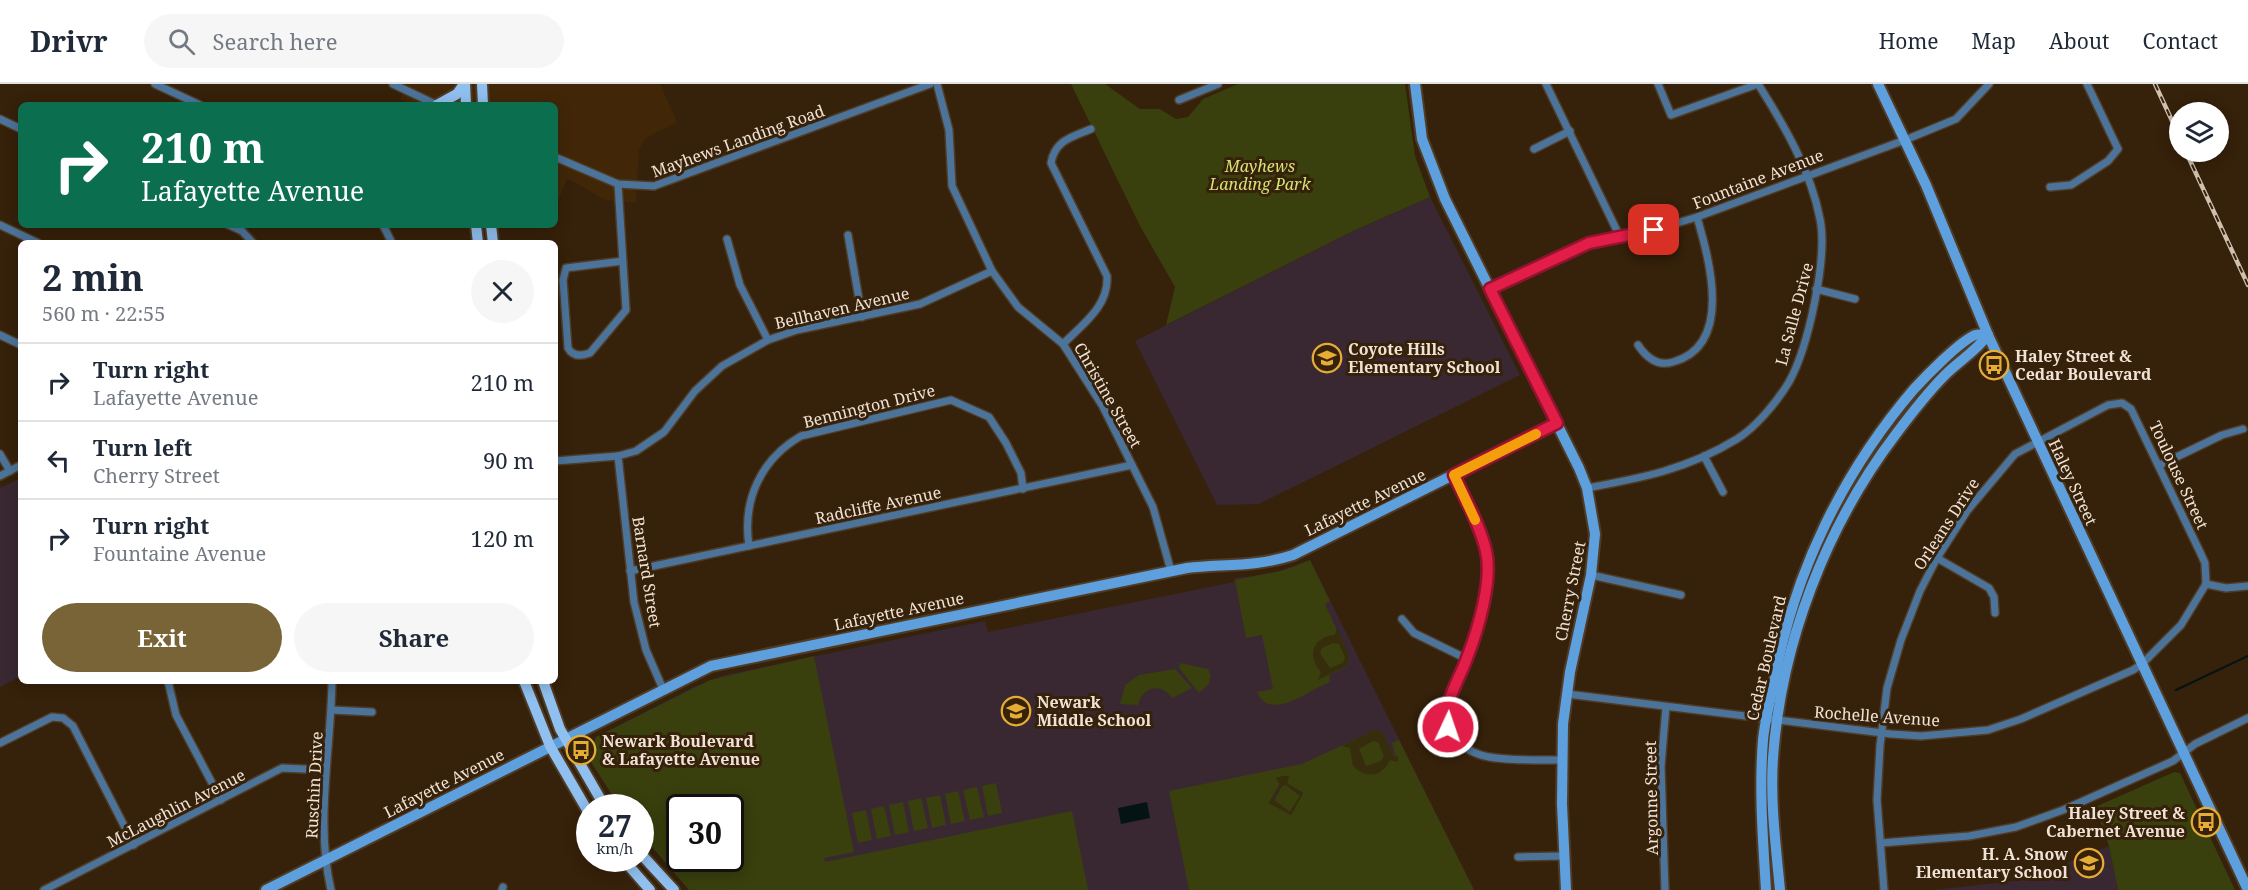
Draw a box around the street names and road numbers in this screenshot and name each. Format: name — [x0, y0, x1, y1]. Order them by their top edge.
street label: Mayhews Landing Road — [648, 99, 828, 183]
street label: Fountaine Avenue — [1689, 144, 1827, 214]
street label: La Salle Drive — [1770, 260, 1818, 368]
street label: Bellhaven Avenue — [772, 282, 912, 334]
street label: Christine Street — [1069, 338, 1147, 452]
street label: Bennington Drive — [801, 379, 937, 433]
street label: Toulouse Street — [2144, 417, 2214, 533]
street label: Haley Street — [2043, 435, 2103, 529]
street label: Lafayette Avenue — [1301, 463, 1429, 541]
street label: Orleans Drive — [1908, 474, 1984, 574]
street label: Radcliffe Avenue — [813, 481, 943, 529]
street label: Barnard Street — [627, 515, 667, 630]
street label: Cherry Street — [1550, 539, 1591, 643]
street label: Lafayette Avenue — [832, 586, 966, 636]
street label: Cedar Boulevard — [1741, 593, 1791, 723]
street label: Rochelle Avenue — [1813, 701, 1941, 731]
street label: Ruschin Drive — [300, 731, 328, 839]
street label: Argonne Street — [1639, 740, 1663, 856]
street label: Lafayette Avenue — [380, 743, 508, 823]
street label: McLaughlin Avenue — [103, 764, 249, 852]

